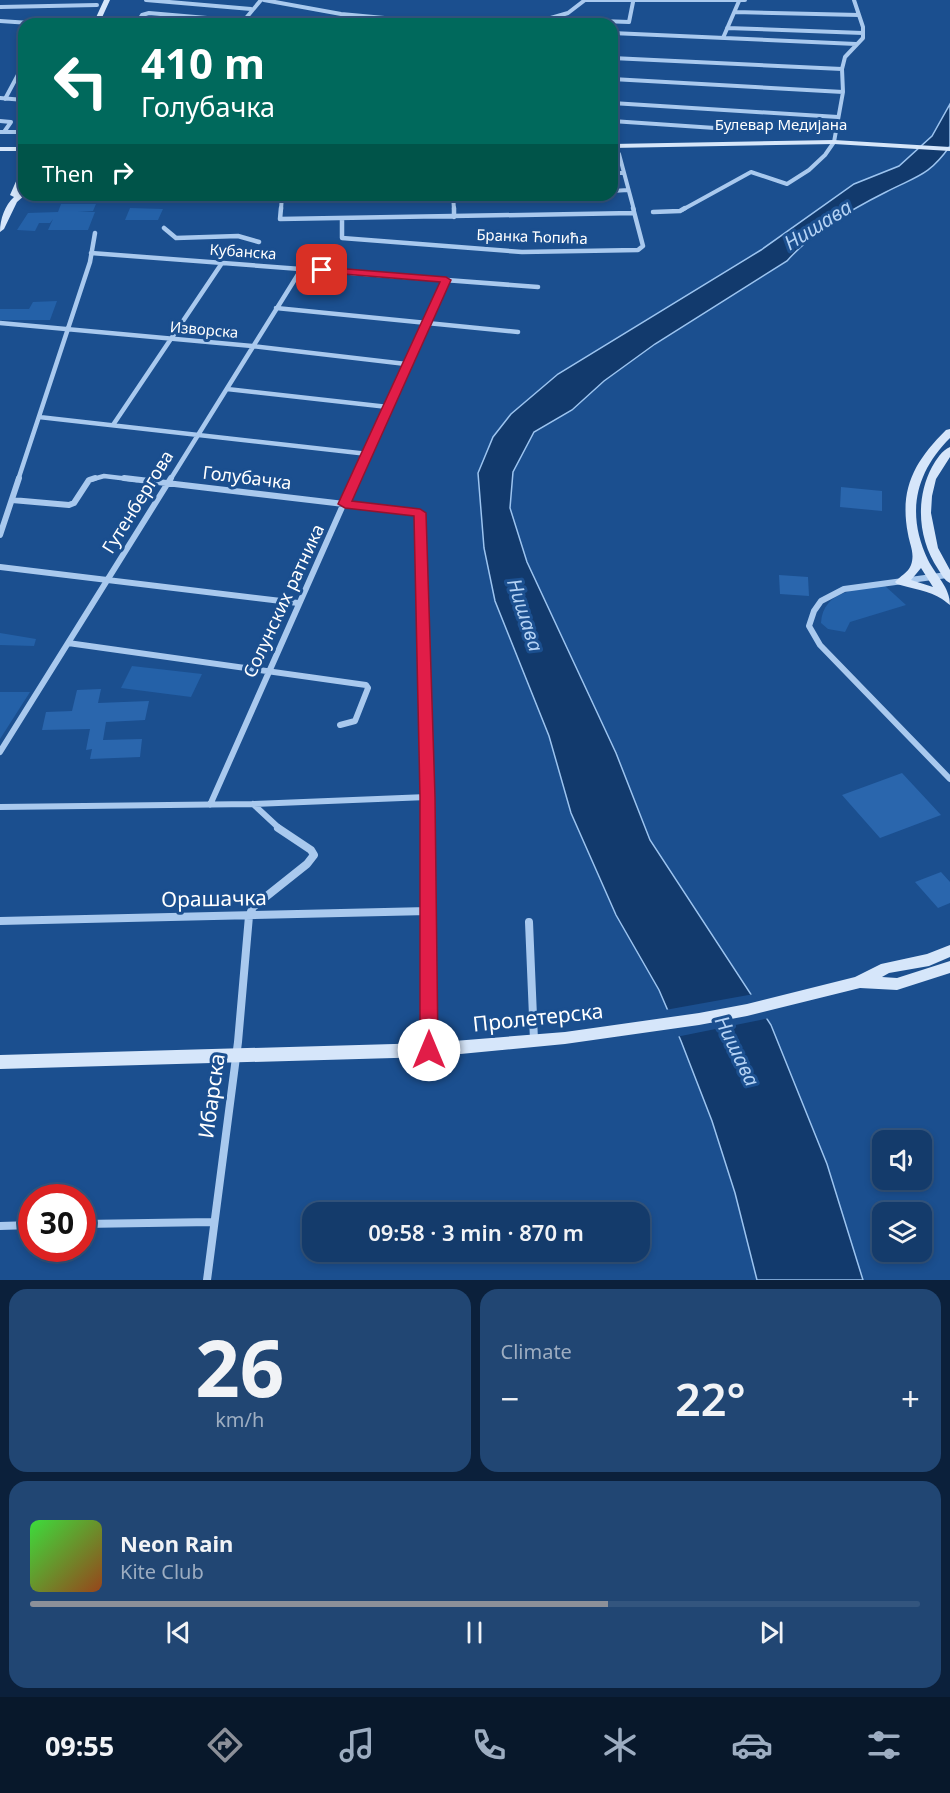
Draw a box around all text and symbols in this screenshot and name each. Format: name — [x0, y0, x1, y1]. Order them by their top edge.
text: 410 m — [141, 34, 265, 91]
icon: left — [42, 42, 120, 120]
text: Голубачка — [141, 88, 275, 125]
street label: Булевар Медијана — [715, 114, 847, 134]
icon: right — [106, 156, 139, 189]
text: Then — [42, 158, 94, 188]
water label: Нишава — [779, 193, 857, 256]
street label: Бранка Ћопића — [476, 224, 588, 248]
street label: Кубанска — [209, 239, 277, 263]
pin — [296, 244, 347, 295]
icon: arrive — [305, 253, 338, 286]
street label: Изворска — [169, 316, 239, 342]
street label: Гутенбергова — [96, 445, 178, 558]
street label: Голубачка — [201, 460, 293, 494]
street label: Солунских ратника — [237, 520, 329, 681]
water label: Нишава — [501, 575, 550, 655]
street label: Орашачка — [161, 883, 267, 913]
street label: Пролетерска — [471, 996, 604, 1038]
water label: Нишава — [709, 1011, 766, 1090]
position arrow — [397, 1018, 461, 1082]
street label: Ибарска — [191, 1052, 231, 1140]
map controls — [872, 1130, 932, 1262]
button: sound — [872, 1130, 932, 1190]
speed limit sign: 30 — [18, 1184, 96, 1262]
button: layers — [872, 1202, 932, 1262]
text: 09:58 · 3 min · 870 m — [368, 1217, 584, 1247]
text: 26 — [195, 1314, 284, 1420]
text: Climate — [501, 1338, 572, 1365]
text: 22° — [675, 1368, 746, 1429]
text: − — [501, 1376, 519, 1421]
text: + — [901, 1376, 920, 1421]
text: km/h — [215, 1406, 264, 1433]
text: Neon Rain — [120, 1528, 233, 1558]
text: Kite Club — [120, 1558, 204, 1585]
icon: previous — [162, 1616, 195, 1649]
icon: pause — [458, 1616, 491, 1649]
icon: next — [755, 1616, 788, 1649]
icon: directions — [204, 1724, 246, 1766]
icon: music — [336, 1724, 378, 1766]
icon: phone — [468, 1724, 510, 1766]
icon: climate — [599, 1724, 641, 1766]
icon: car — [731, 1724, 773, 1766]
icon: filters — [863, 1724, 905, 1766]
text: 09:55 — [45, 1727, 114, 1764]

